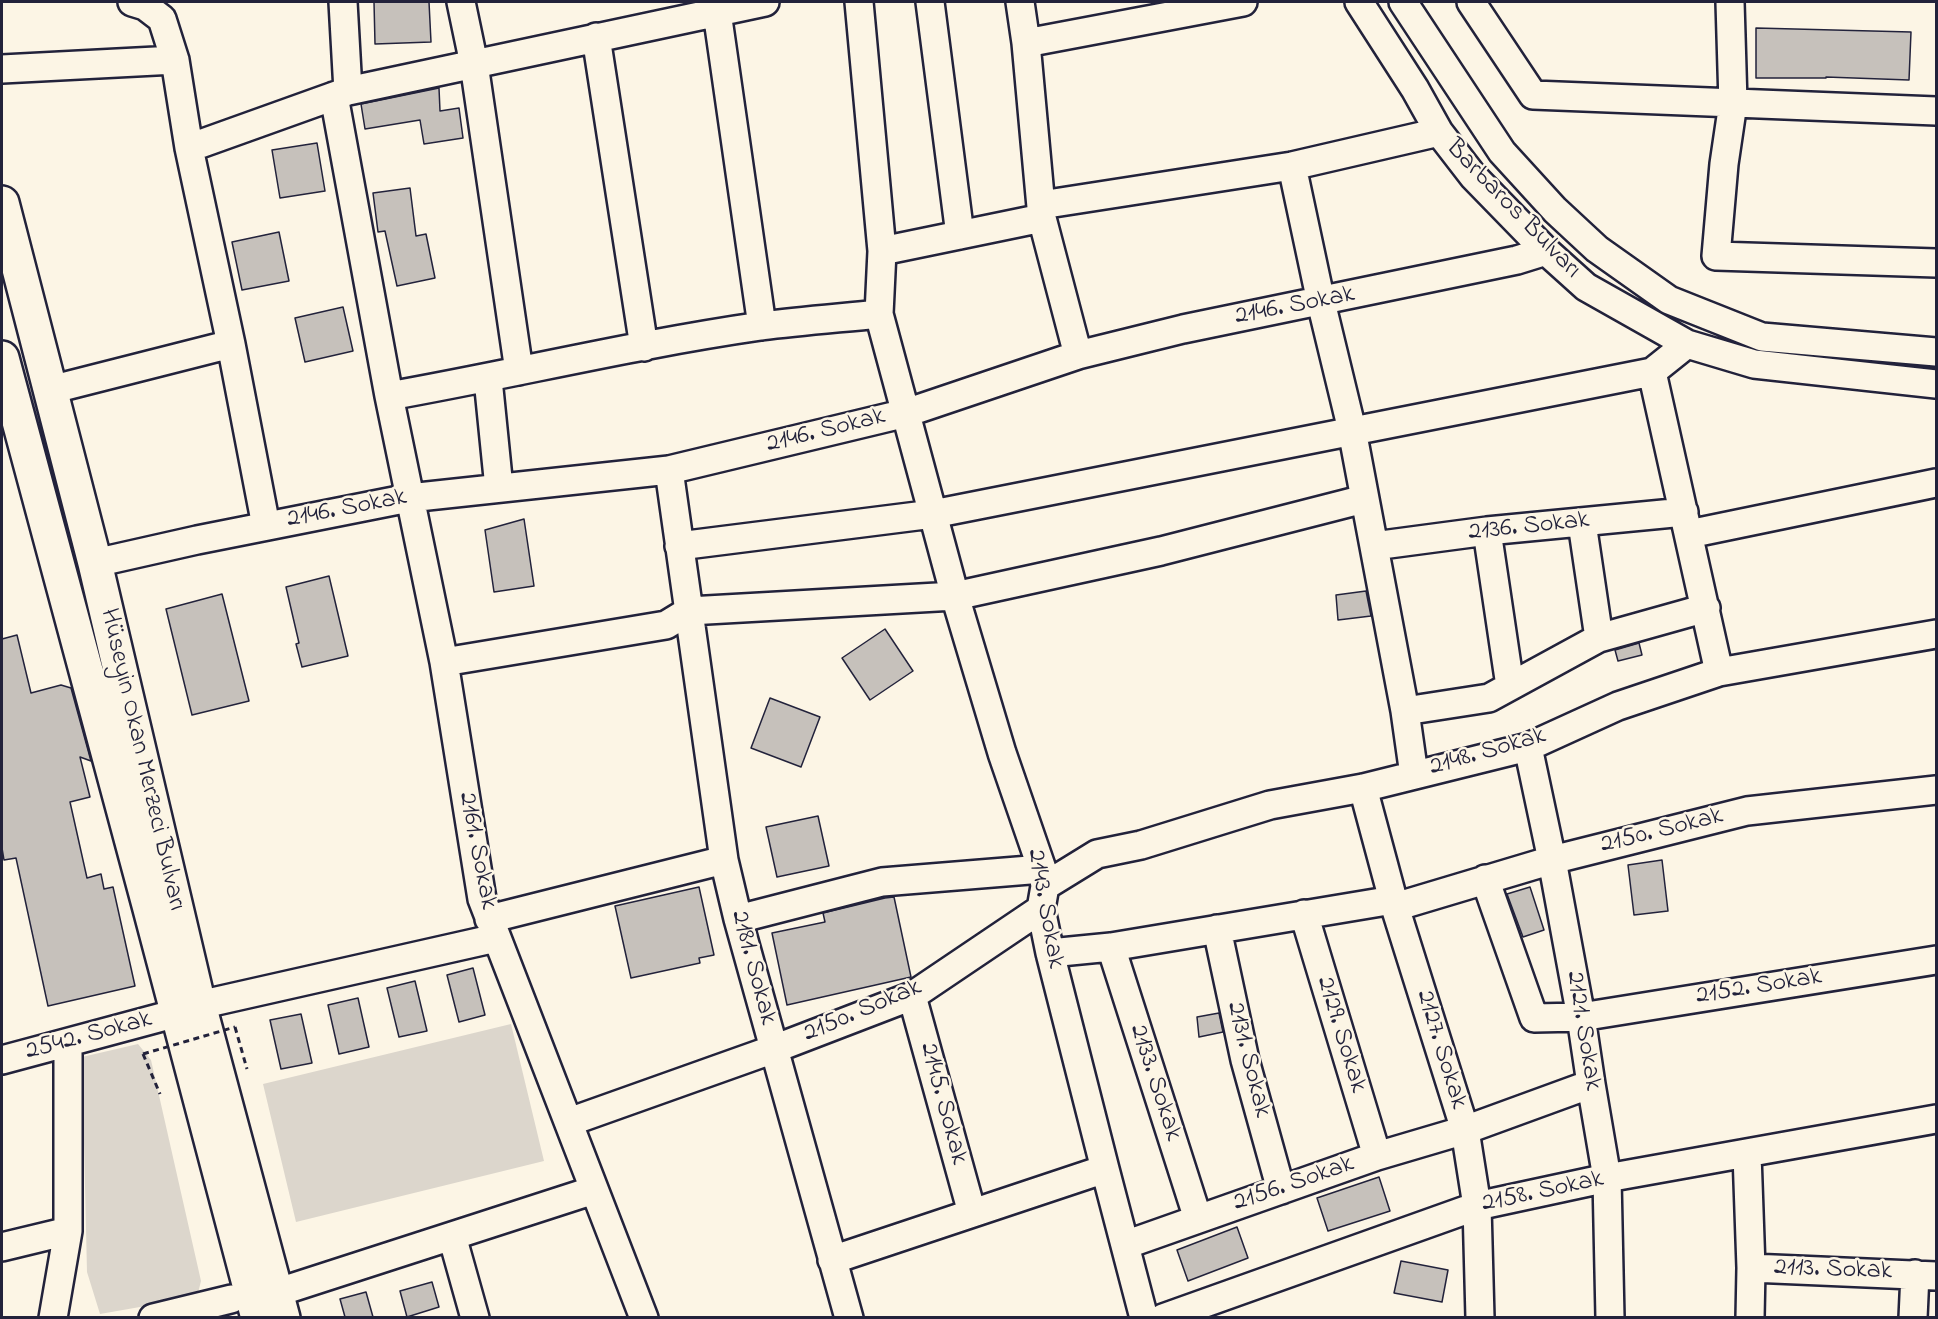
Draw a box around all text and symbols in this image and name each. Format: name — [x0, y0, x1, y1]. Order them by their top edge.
street label: Barbaros Bulvarı — [1438, 134, 1586, 286]
street label: 2146. Sokak — [1232, 280, 1358, 334]
street label: 2146. Sokak — [763, 402, 889, 462]
street label: 2146. Sokak — [284, 483, 410, 537]
street label: 2136. Sokak — [1467, 506, 1591, 550]
street label: Hüseyin Okan Merzeci Bulvarı — [91, 606, 191, 914]
street label: 2148. Sokak — [1426, 722, 1550, 784]
street label: 2161. Sokak — [449, 790, 503, 912]
street label: 2150. Sokak — [1597, 802, 1727, 862]
street label: 2143. Sokak — [1018, 847, 1070, 971]
street label: 2181. Sokak — [722, 907, 782, 1029]
street label: 2152. Sokak — [1694, 963, 1824, 1013]
street label: 2121. Sokak — [1557, 969, 1607, 1093]
street label: 2150. Sokak — [799, 973, 927, 1051]
street label: 2129. Sokak — [1308, 973, 1372, 1097]
street label: 2127. Sokak — [1407, 987, 1473, 1113]
street label: 2131. Sokak — [1218, 999, 1276, 1121]
street label: 2542. Sokak — [22, 1005, 156, 1069]
street label: 2133. Sokak — [1121, 1021, 1187, 1145]
street label: 2145. Sokak — [911, 1040, 973, 1168]
street label: 2156. Sokak — [1230, 1150, 1358, 1220]
street label: 2158. Sokak — [1479, 1165, 1607, 1221]
street label: 2113. Sokak — [1773, 1253, 1893, 1289]

